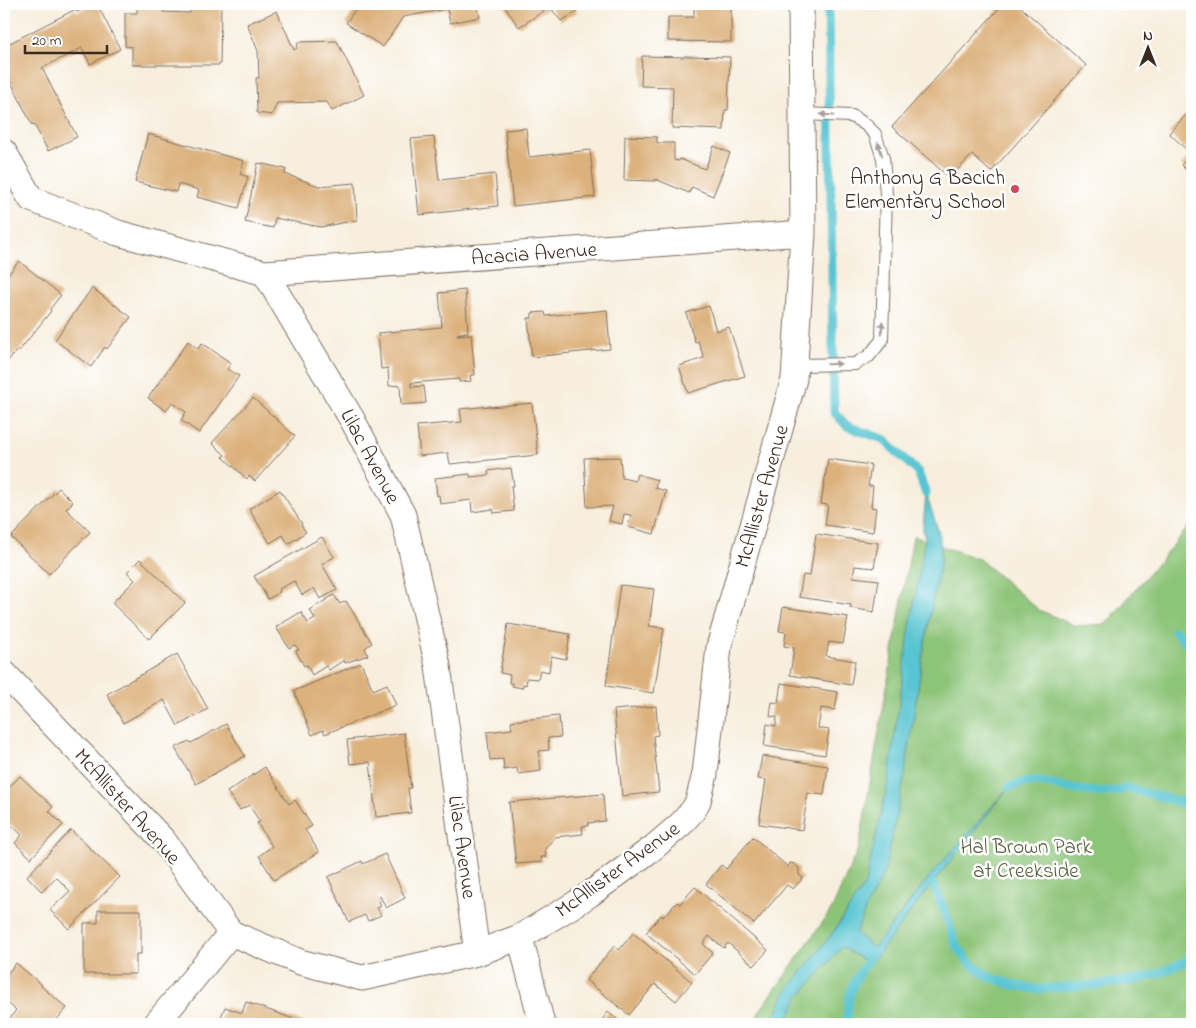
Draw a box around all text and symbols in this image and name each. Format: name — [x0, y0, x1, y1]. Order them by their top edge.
scale bar — [25, 22, 108, 54]
north arrow — [1124, 22, 1174, 72]
text: N — [1143, 26, 1153, 47]
text: 20 m — [32, 30, 62, 52]
one-way arrow — [819, 110, 835, 118]
one-way arrow — [876, 141, 884, 156]
place label: Anthony G Bacich Elementary School — [844, 164, 1005, 220]
marker: Anthony G Bacich Elementary School — [1009, 183, 1021, 195]
street label: Acacia Avenue — [470, 236, 599, 274]
one-way arrow — [878, 320, 886, 336]
one-way arrow — [826, 360, 842, 368]
street label: Lilac Avenue — [332, 404, 407, 510]
street label: McAllister Avenue — [728, 421, 798, 572]
street label: McAllister Avenue — [66, 742, 187, 873]
street label: Lilac Avenue — [439, 794, 483, 901]
street label: McAllister Avenue — [550, 815, 687, 926]
park label: Hal Brown Park at Creekside — [960, 833, 1092, 887]

